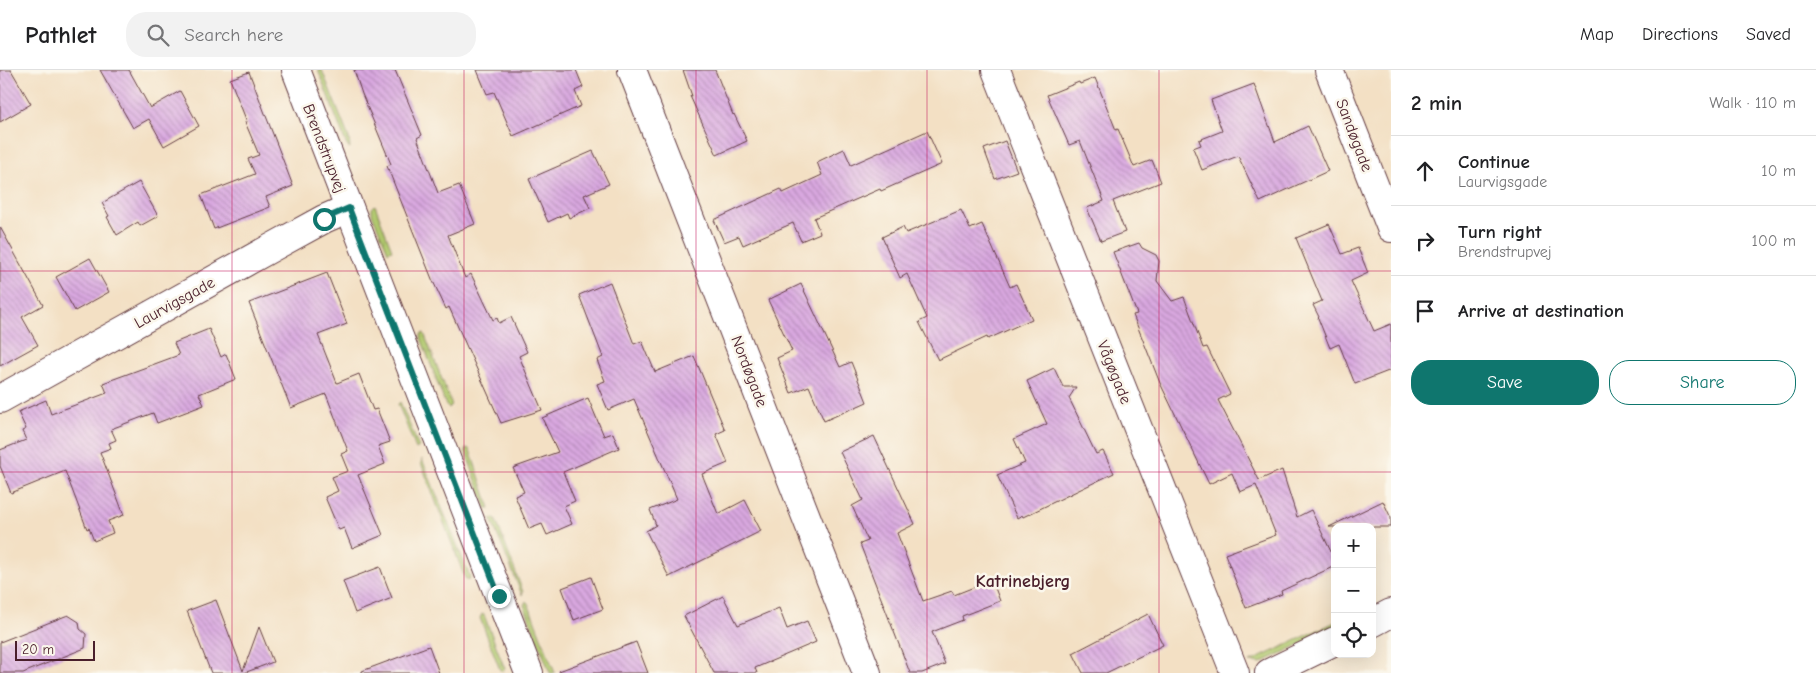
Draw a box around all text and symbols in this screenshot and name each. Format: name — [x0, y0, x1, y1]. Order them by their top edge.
search box — [126, 12, 476, 57]
text: Pathlet — [25, 21, 96, 49]
icon: search — [144, 21, 172, 49]
text: Search here — [184, 24, 283, 46]
text: Map — [1580, 24, 1614, 45]
text: Directions — [1642, 24, 1718, 45]
text: Saved — [1746, 24, 1791, 45]
text: 2 min — [1411, 91, 1462, 115]
text: Walk · 110 m — [1709, 94, 1796, 112]
street label: Sandøgade — [1332, 97, 1376, 174]
street label: Brendstrupvej — [299, 101, 349, 195]
text: Continue — [1458, 151, 1530, 173]
icon: ahead — [1411, 157, 1439, 185]
text: 10 m — [1761, 162, 1796, 180]
text: Laurvigsgade — [1458, 173, 1547, 191]
route start — [313, 208, 336, 231]
text: Turn right — [1458, 221, 1542, 243]
icon: right — [1411, 227, 1439, 255]
text: 100 m — [1752, 232, 1796, 250]
text: Brendstrupvej — [1458, 243, 1552, 261]
street label: Laurvigsgade — [131, 273, 218, 332]
icon: arrive — [1411, 297, 1439, 325]
text: Arrive at destination — [1458, 300, 1624, 322]
street label: Nordøgade — [727, 333, 771, 410]
street label: Vågøgade — [1093, 338, 1135, 407]
button: Save — [1411, 360, 1599, 405]
button: Share — [1609, 360, 1796, 405]
map controls — [1331, 523, 1376, 658]
button: + — [1331, 523, 1376, 568]
button: − — [1331, 568, 1376, 613]
district label: Katrinebjerg — [976, 571, 1071, 592]
route end — [488, 585, 511, 608]
button: locate — [1331, 613, 1376, 658]
scale bar — [15, 638, 95, 661]
text: 20 m — [22, 641, 54, 658]

